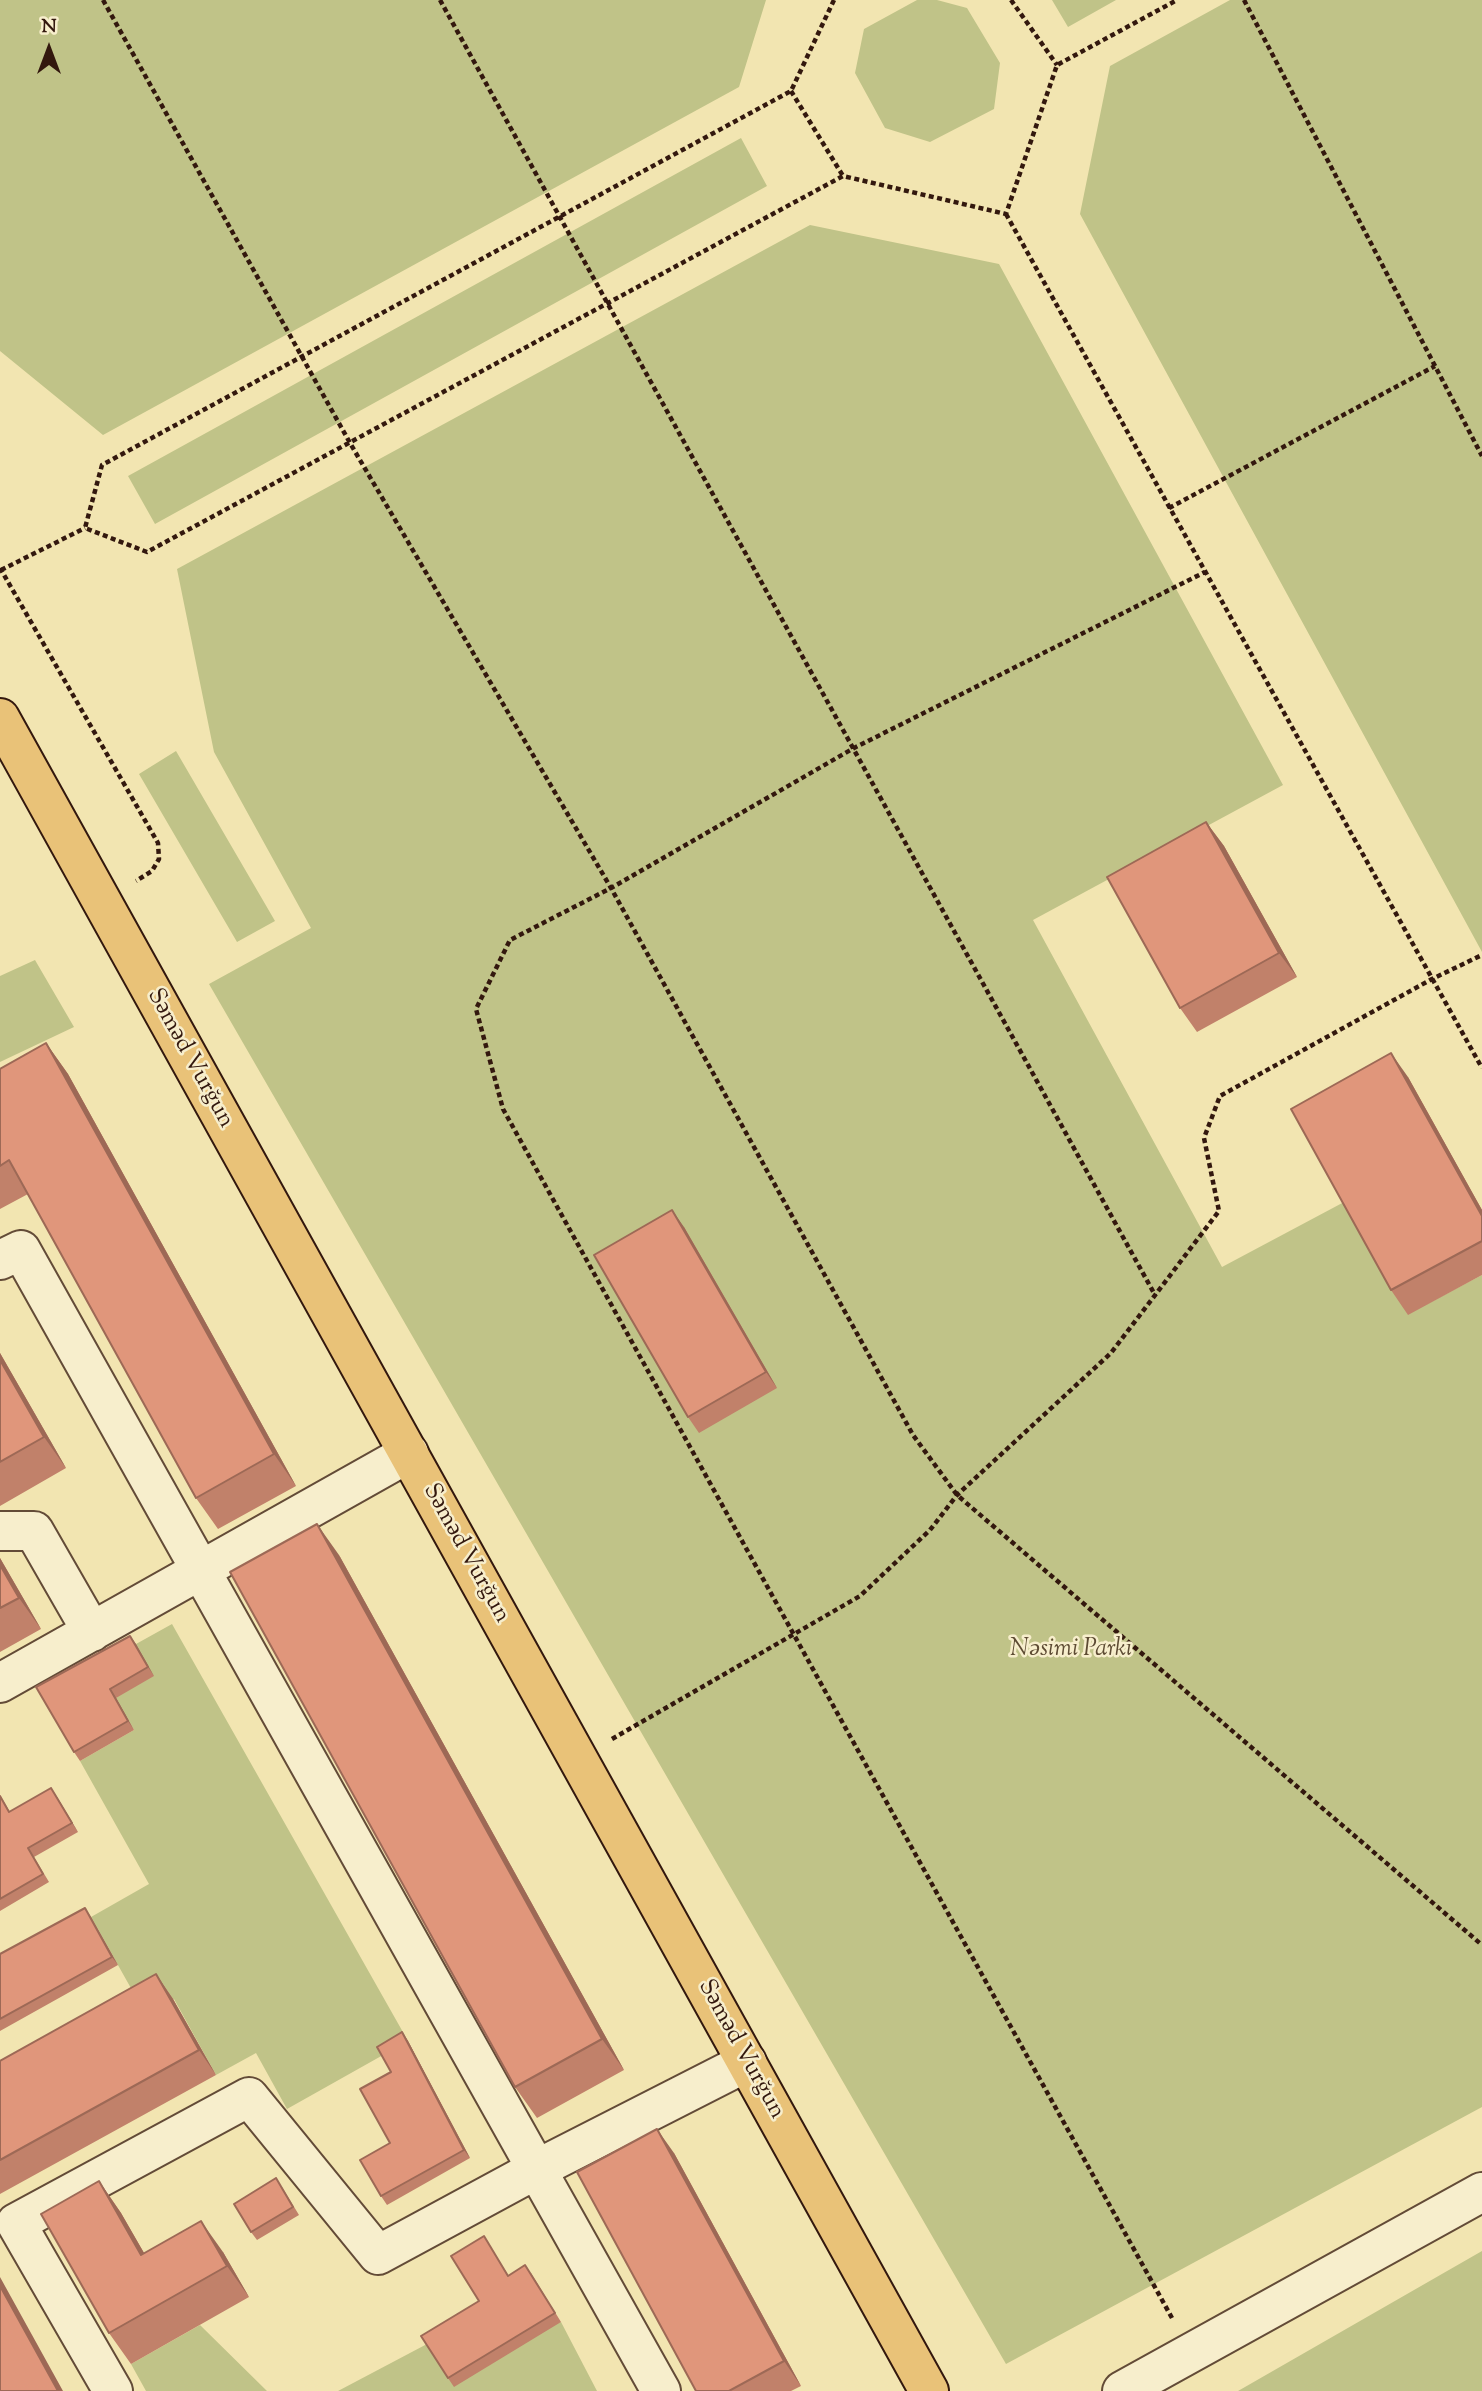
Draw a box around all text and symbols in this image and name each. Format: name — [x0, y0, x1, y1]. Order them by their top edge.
north arrow — [14, 14, 84, 84]
text: N — [41, 14, 57, 41]
street label: Səməd Vurğun — [139, 984, 239, 1134]
street label: Səməd Vurğun — [415, 1479, 515, 1629]
park label: Nəsimi Parkı — [1010, 1637, 1132, 1665]
street label: Səməd Vurğun — [690, 1975, 790, 2125]

